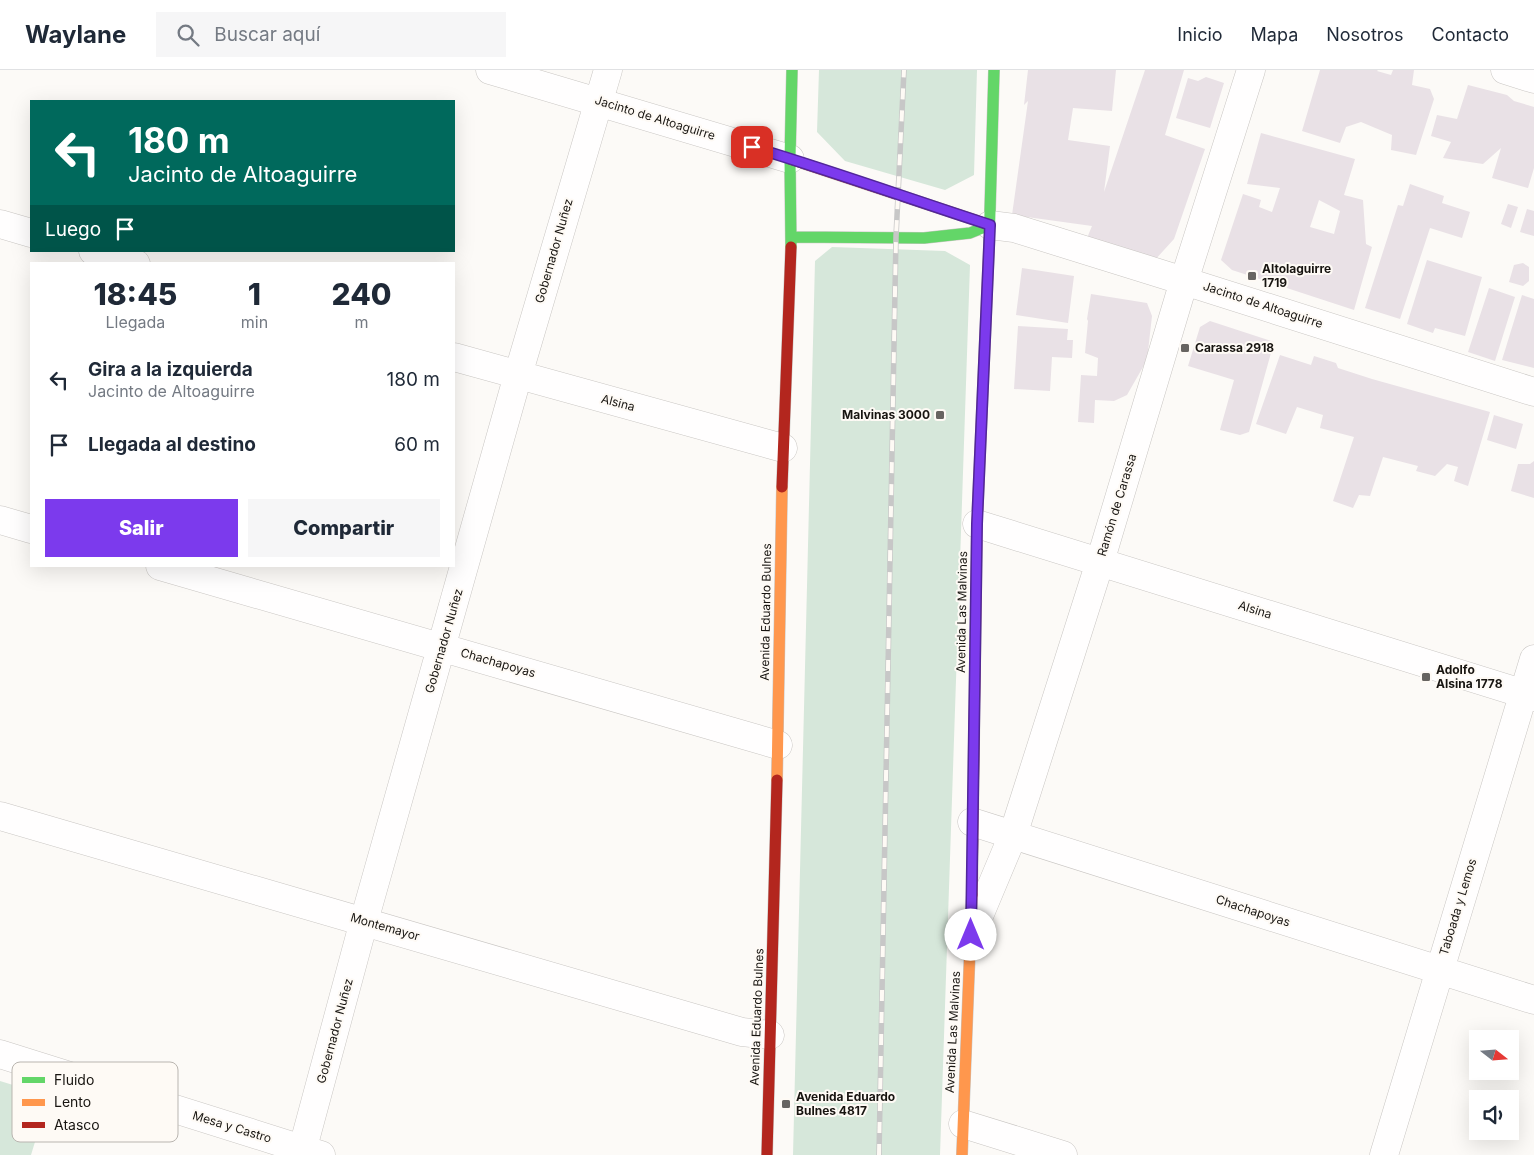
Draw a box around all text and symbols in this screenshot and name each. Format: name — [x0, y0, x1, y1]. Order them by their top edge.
search box — [156, 12, 506, 57]
text: Waylane — [25, 20, 126, 49]
icon: search — [174, 21, 202, 49]
text: Buscar aquí — [214, 23, 320, 46]
text: Inicio — [1177, 24, 1223, 45]
text: Mapa — [1251, 24, 1298, 45]
text: Nosotros — [1326, 24, 1404, 45]
text: Contacto — [1432, 24, 1509, 45]
street label: Jacinto de Altoaguirre — [593, 92, 717, 143]
text: 180 m — [128, 119, 230, 161]
icon: left — [45, 120, 110, 185]
pin — [731, 126, 773, 168]
icon: arrive — [738, 133, 766, 161]
text: Jacinto de Altoaguirre — [128, 161, 357, 187]
street label: Gobernador Nuñez — [531, 197, 576, 305]
icon: arrive — [111, 215, 139, 243]
text: Luego — [45, 218, 101, 241]
place label: Altolaguirre 1719 — [1262, 261, 1331, 290]
marker: Altolaguirre 1719 — [1246, 270, 1258, 282]
text: 18:45 — [93, 276, 177, 312]
text: 1 — [248, 276, 261, 312]
text: 240 — [332, 276, 392, 312]
street label: Jacinto de Altoaguirre — [1201, 278, 1325, 331]
text: Llegada — [105, 312, 165, 332]
text: min — [241, 312, 268, 332]
text: m — [355, 312, 369, 332]
place label: Carassa 2918 — [1195, 340, 1274, 355]
marker: Carassa 2918 — [1179, 342, 1191, 354]
text: Gira a la izquierda — [88, 358, 253, 381]
icon: left — [45, 366, 73, 394]
text: 180 m — [387, 368, 440, 391]
text: Jacinto de Altoaguirre — [88, 381, 255, 401]
street label: Alsina — [600, 391, 637, 414]
place label: Malvinas 3000 — [842, 407, 930, 422]
marker: Malvinas 3000 — [934, 409, 946, 421]
icon: arrive — [45, 431, 73, 459]
text: Llegada al destino — [88, 433, 256, 456]
text: 60 m — [394, 433, 440, 456]
street label: Ramón de Carassa — [1094, 452, 1139, 558]
button: Salir — [45, 499, 238, 557]
button: Compartir — [248, 499, 440, 557]
street label: Avenida Eduardo Bulnes — [757, 543, 774, 681]
street label: Avenida Las Malvinas — [953, 551, 970, 673]
street label: Gobernador Nuñez — [421, 587, 466, 695]
street label: Alsina — [1237, 597, 1274, 622]
street label: Chachapoyas — [459, 645, 537, 680]
place label: Adolfo Alsina 1778 — [1436, 662, 1503, 691]
marker: Adolfo Alsina 1778 — [1420, 671, 1432, 683]
street label: Taboada y Lemos — [1436, 857, 1479, 957]
street label: Chachapoyas — [1214, 891, 1292, 930]
position arrow — [944, 908, 996, 960]
street label: Montemayor — [349, 909, 422, 944]
street label: Avenida Eduardo Bulnes — [747, 948, 766, 1086]
street label: Avenida Las Malvinas — [942, 971, 963, 1093]
street label: Gobernador Nuñez — [313, 977, 356, 1085]
north arrow — [1469, 1030, 1519, 1080]
map controls — [1469, 1030, 1519, 1140]
legend — [12, 1062, 178, 1142]
text: Fluido — [54, 1071, 94, 1088]
place label: Avenida Eduardo Bulnes 4817 — [796, 1089, 895, 1118]
button: sound — [1469, 1090, 1519, 1140]
text: Lento — [54, 1093, 91, 1110]
marker: Avenida Eduardo Bulnes 4817 — [780, 1098, 792, 1110]
street label: Mesa y Castro — [191, 1107, 273, 1146]
text: Atasco — [54, 1116, 100, 1133]

